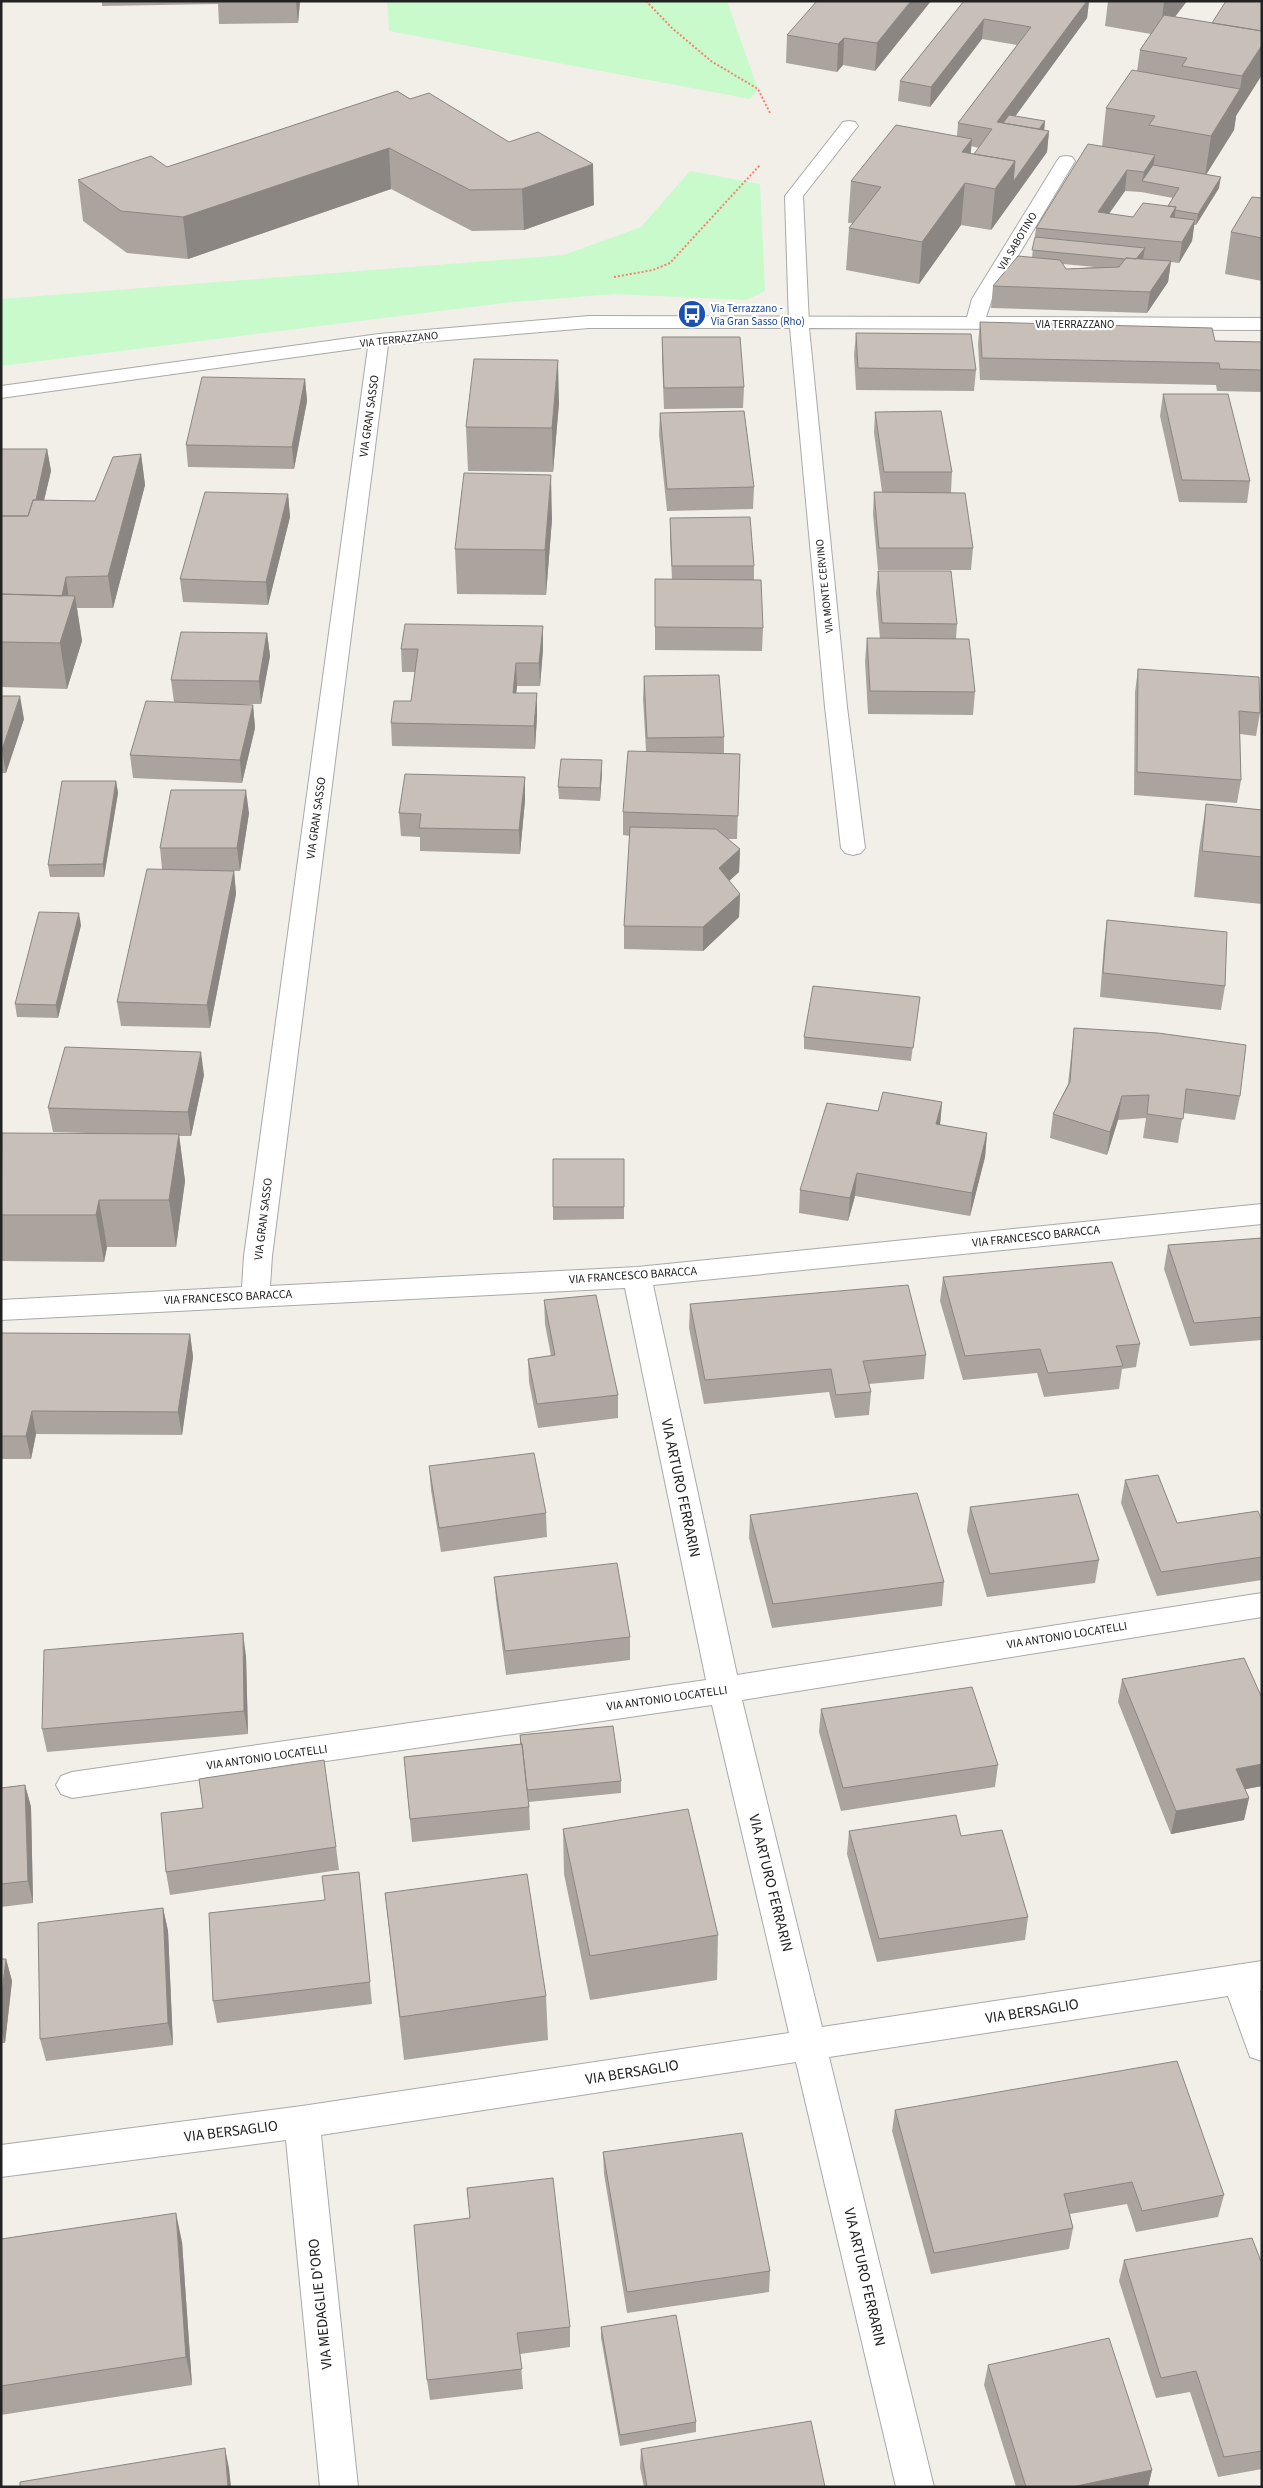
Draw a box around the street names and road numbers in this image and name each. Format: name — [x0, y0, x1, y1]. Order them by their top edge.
street label: VIA SABOTINO — [994, 209, 1041, 273]
street label: VIA TERRAZZANO — [1036, 317, 1114, 332]
street label: VIA TERRAZZANO — [359, 328, 439, 351]
street label: VIA GRAN SASSO — [355, 374, 384, 458]
street label: VIA MONTE CERVINO — [812, 538, 837, 634]
street label: VIA GRAN SASSO — [302, 776, 331, 860]
street label: VIA GRAN SASSO — [250, 1177, 277, 1261]
street label: VIA FRANCESCO BARACCA — [971, 1221, 1101, 1252]
street label: VIA FRANCESCO BARACCA — [568, 1263, 698, 1288]
street label: VIA FRANCESCO BARACCA — [163, 1286, 293, 1309]
street label: VIA ARTURO FERRARIN — [656, 1417, 705, 1559]
street label: VIA ANTONIO LOCATELLI — [1006, 1618, 1129, 1653]
street label: VIA ANTONIO LOCATELLI — [606, 1682, 729, 1715]
street label: VIA ANTONIO LOCATELLI — [206, 1741, 329, 1774]
street label: VIA ARTURO FERRARIN — [743, 1812, 798, 1954]
street label: VIA BERSAGLIO — [984, 1994, 1080, 2029]
street label: VIA BERSAGLIO — [584, 2055, 680, 2090]
street label: VIA BERSAGLIO — [183, 2115, 279, 2148]
street label: VIA ARTURO FERRARIN — [838, 2206, 891, 2348]
street label: VIA MEDAGLIE D'ORO — [303, 2237, 338, 2370]

